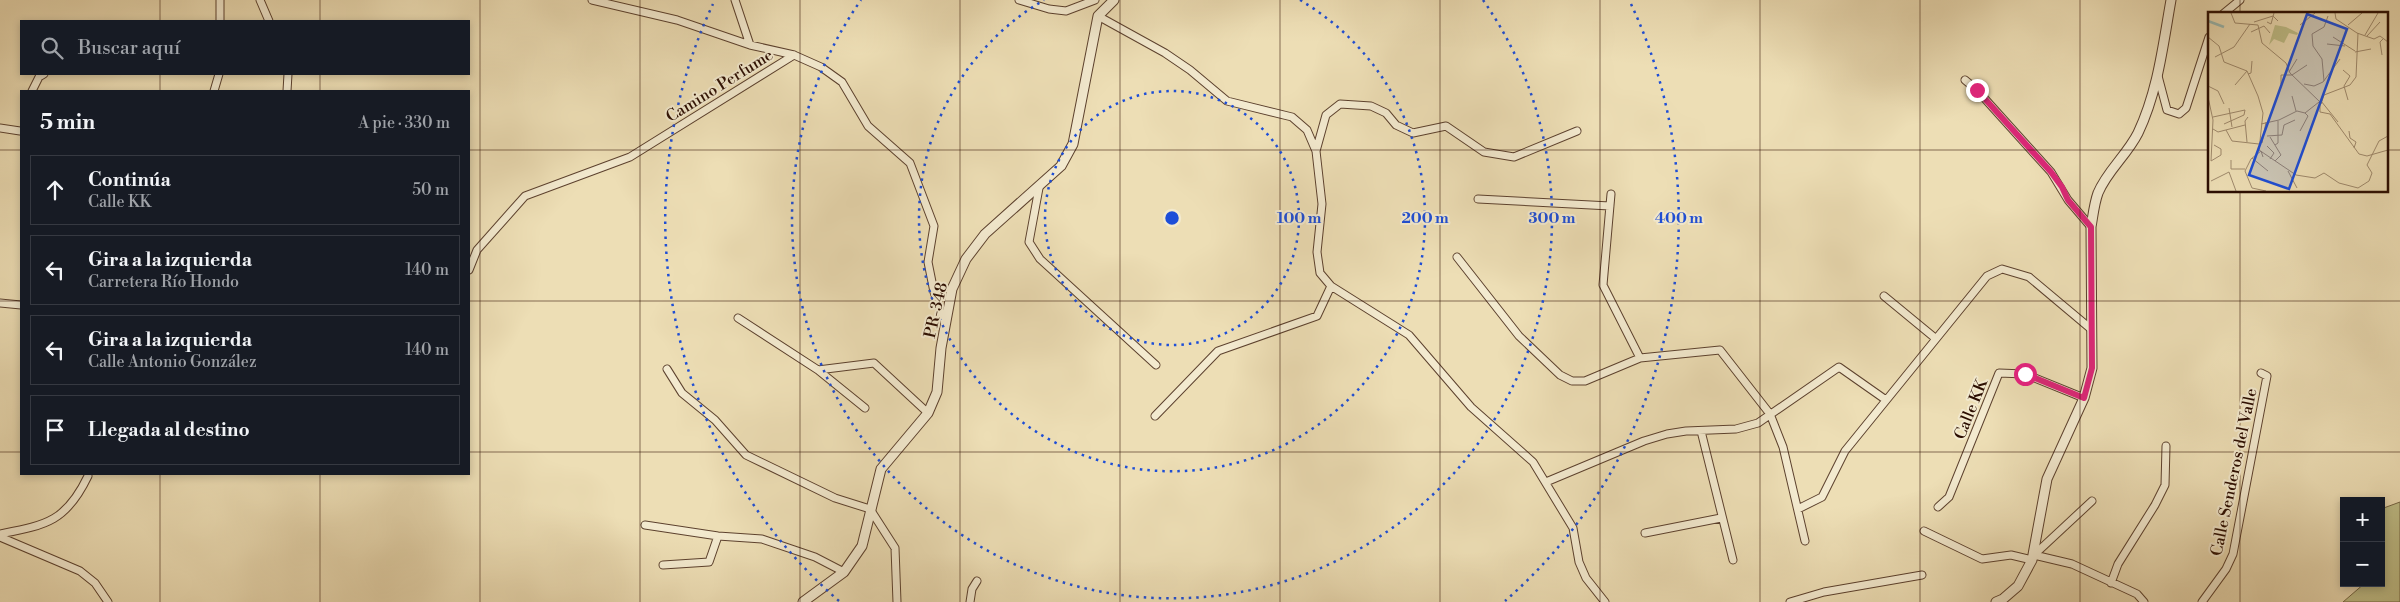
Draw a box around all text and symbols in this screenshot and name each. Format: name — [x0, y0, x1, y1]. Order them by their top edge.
inset map — [2208, 12, 2388, 192]
search box — [20, 20, 470, 75]
icon: search — [38, 34, 66, 62]
text: Buscar aquí — [78, 36, 180, 60]
street label: Camino Perfume — [662, 45, 777, 127]
route end — [1966, 79, 1989, 102]
text: 5 min — [40, 110, 95, 136]
text: A pie · 330 m — [358, 113, 450, 133]
text: Continúa — [88, 168, 171, 192]
icon: ahead — [41, 176, 69, 204]
text: 50 m — [412, 180, 449, 200]
text: Calle KK — [88, 192, 151, 212]
centre of rings — [1163, 209, 1181, 227]
text: 100 m — [1277, 209, 1322, 228]
text: 200 m — [1401, 209, 1449, 228]
text: 300 m — [1529, 209, 1576, 228]
text: 400 m — [1655, 209, 1703, 228]
text: Gira a la izquierda — [88, 248, 252, 272]
icon: left — [41, 256, 69, 284]
text: 140 m — [405, 260, 449, 280]
text: Carretera Río Hondo — [88, 272, 239, 292]
street label: PR-348 — [920, 280, 952, 340]
text: Gira a la izquierda — [88, 328, 252, 352]
icon: left — [41, 336, 69, 364]
text: 140 m — [405, 340, 449, 360]
text: Calle Antonio González — [88, 352, 257, 372]
route start — [2014, 363, 2037, 386]
street label: Calle KK — [1950, 375, 1993, 442]
street label: Calle Senderos del Valle — [2206, 387, 2262, 558]
icon: arrive — [41, 416, 69, 444]
text: Llegada al destino — [88, 418, 250, 442]
map controls — [2340, 497, 2385, 587]
button: + — [2340, 497, 2385, 542]
button: − — [2340, 542, 2385, 587]

